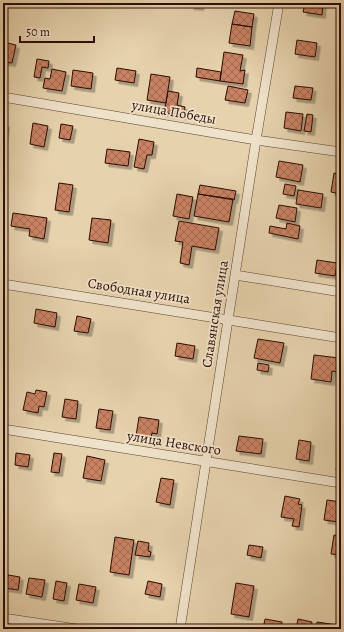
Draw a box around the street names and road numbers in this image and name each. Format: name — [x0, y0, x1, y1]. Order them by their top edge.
street label: улица Победы — [129, 95, 218, 129]
street label: Славянская улица — [197, 258, 233, 369]
street label: Свободная улица — [86, 274, 192, 309]
street label: улица Невского — [125, 426, 222, 460]

